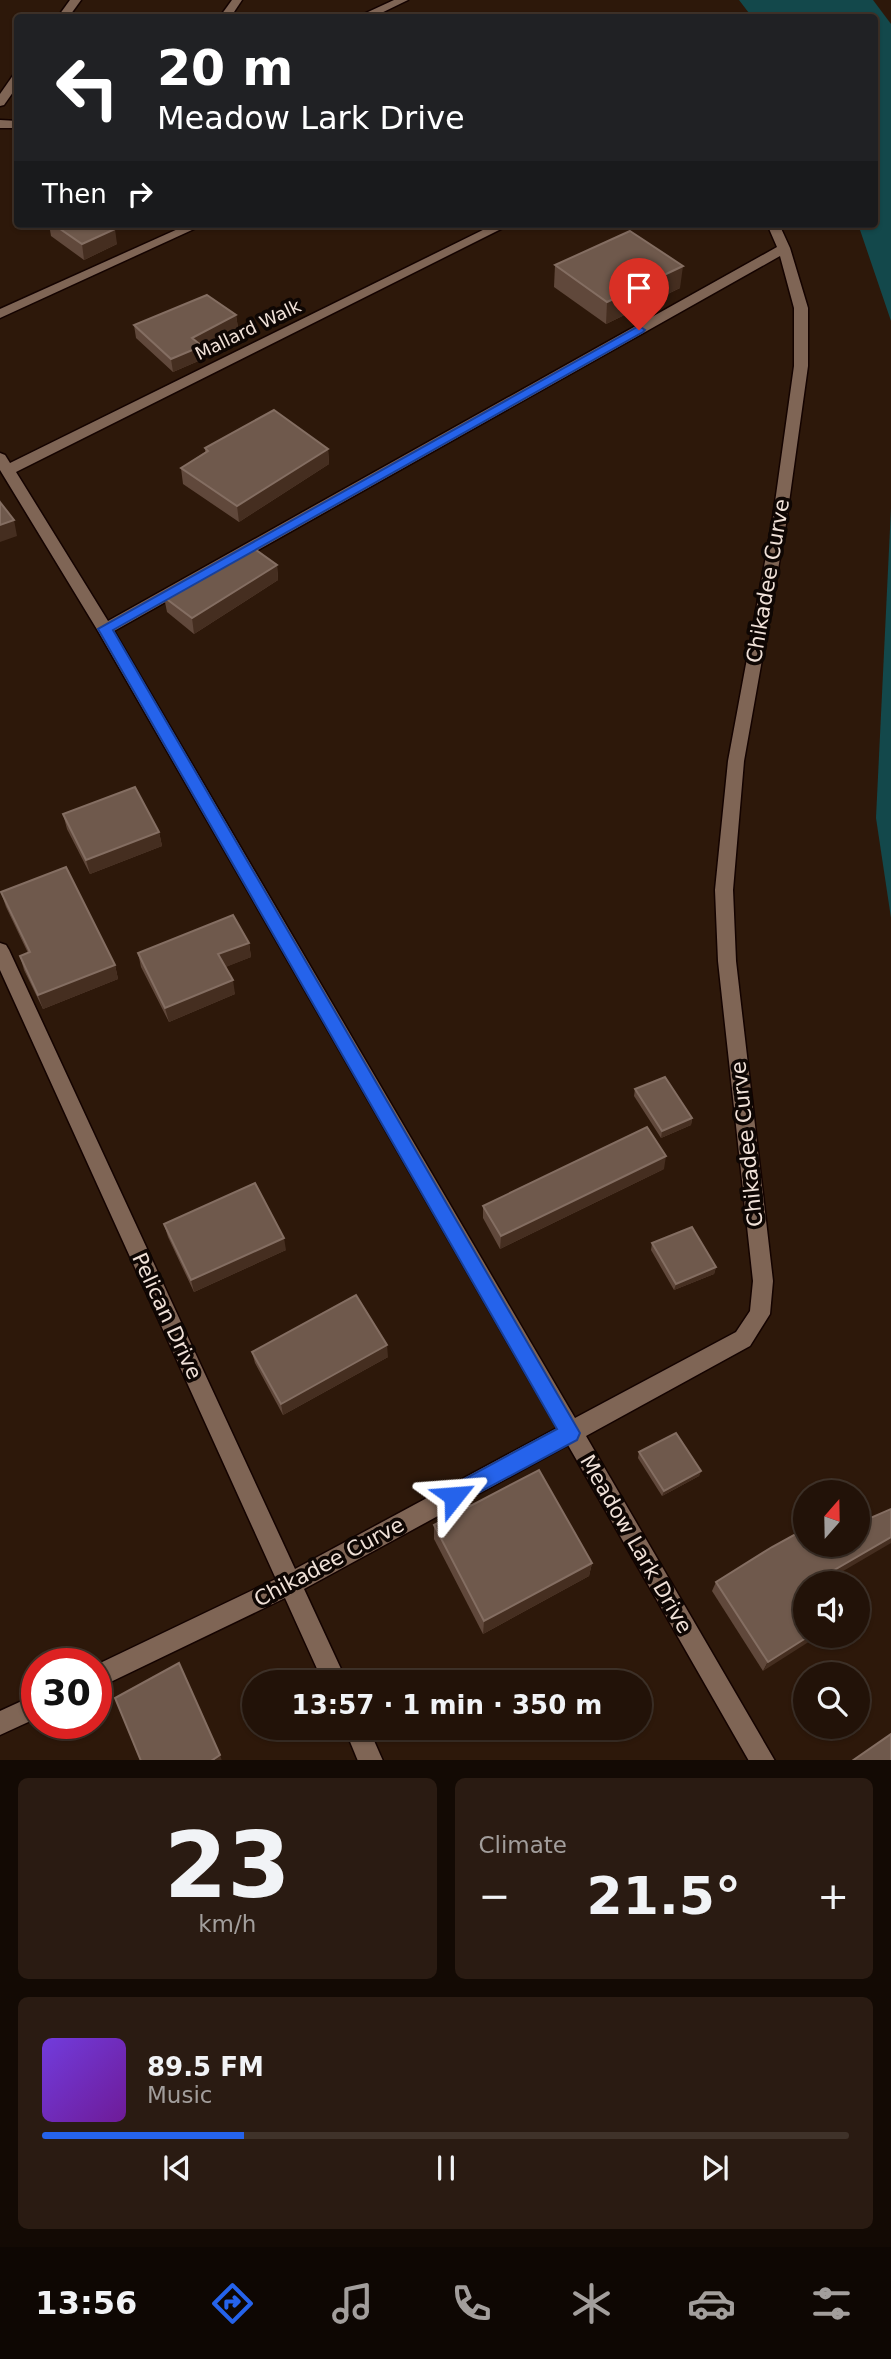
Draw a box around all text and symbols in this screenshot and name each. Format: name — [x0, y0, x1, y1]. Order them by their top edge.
text: 20 m — [157, 40, 293, 97]
icon: left — [42, 42, 133, 133]
text: Meadow Lark Drive — [157, 99, 465, 137]
icon: right — [121, 175, 159, 213]
text: Then — [42, 179, 107, 209]
pin — [609, 258, 669, 330]
icon: arrive — [620, 269, 658, 307]
street label: Mallard Walk — [192, 295, 305, 364]
street label: Chikadee Curve — [742, 497, 794, 665]
street label: Chikadee Curve — [726, 1060, 768, 1228]
street label: Pelican Drive — [127, 1249, 207, 1383]
street label: Meadow Lark Drive — [575, 1451, 697, 1637]
position arrow — [417, 1459, 491, 1533]
north arrow — [793, 1480, 870, 1558]
map controls — [793, 1480, 870, 1739]
street label: Chikadee Curve — [250, 1512, 408, 1612]
button: sound — [793, 1571, 870, 1648]
speed limit sign: 30 — [21, 1648, 112, 1739]
button: search — [793, 1662, 870, 1739]
text: 13:57 · 1 min · 350 m — [292, 1690, 602, 1720]
text: 23 — [164, 1813, 291, 1918]
text: Climate — [479, 1832, 567, 1858]
text: 21.5° — [587, 1866, 741, 1926]
text: − — [479, 1874, 510, 1918]
text: + — [817, 1874, 849, 1918]
text: km/h — [198, 1911, 256, 1937]
text: 89.5 FM — [147, 2052, 264, 2082]
text: Music — [147, 2082, 212, 2108]
icon: previous — [158, 2149, 196, 2187]
icon: pause — [427, 2149, 465, 2187]
icon: next — [696, 2149, 734, 2187]
icon: directions — [208, 2279, 257, 2328]
icon: music — [328, 2279, 377, 2328]
icon: phone — [447, 2279, 496, 2328]
icon: climate — [567, 2279, 616, 2328]
icon: car — [687, 2279, 736, 2328]
icon: filters — [807, 2279, 856, 2328]
text: 13:56 — [35, 2284, 137, 2322]

